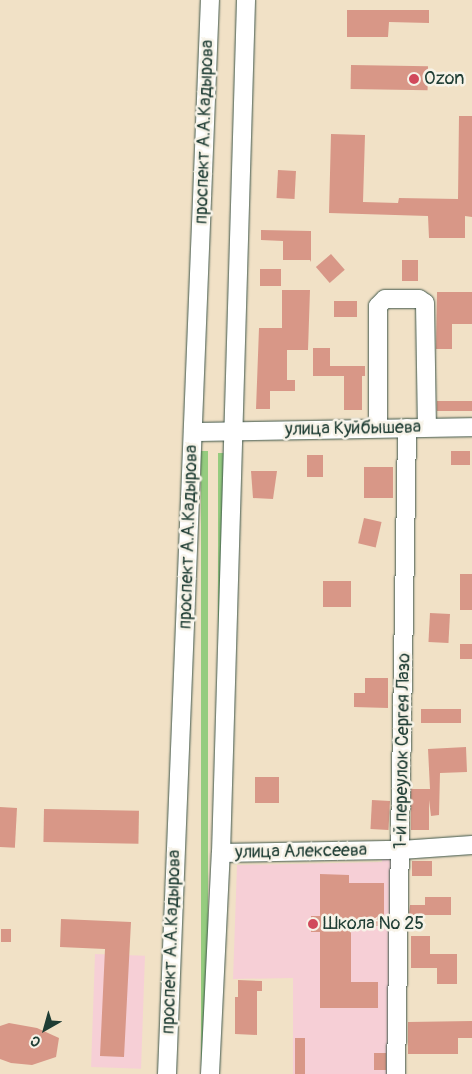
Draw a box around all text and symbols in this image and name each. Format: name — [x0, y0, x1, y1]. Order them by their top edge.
street label: проспект А.А.Кадырова — [191, 39, 219, 225]
place label: Ozon — [424, 68, 464, 90]
marker: Ozon — [408, 73, 420, 85]
street label: улица Куйбышева — [285, 417, 421, 441]
street label: проспект А.А.Кадырова — [175, 444, 203, 630]
street label: 1-й переулок Сергея Лазо — [390, 653, 416, 849]
street label: улица Алексеева — [235, 840, 367, 864]
street label: проспект А.А.Кадырова — [158, 849, 186, 1035]
place label: Школа № 25 — [323, 913, 424, 935]
marker: Школа № 25 — [307, 918, 319, 930]
north arrow — [20, 1004, 70, 1054]
text: С — [27, 1032, 44, 1051]

